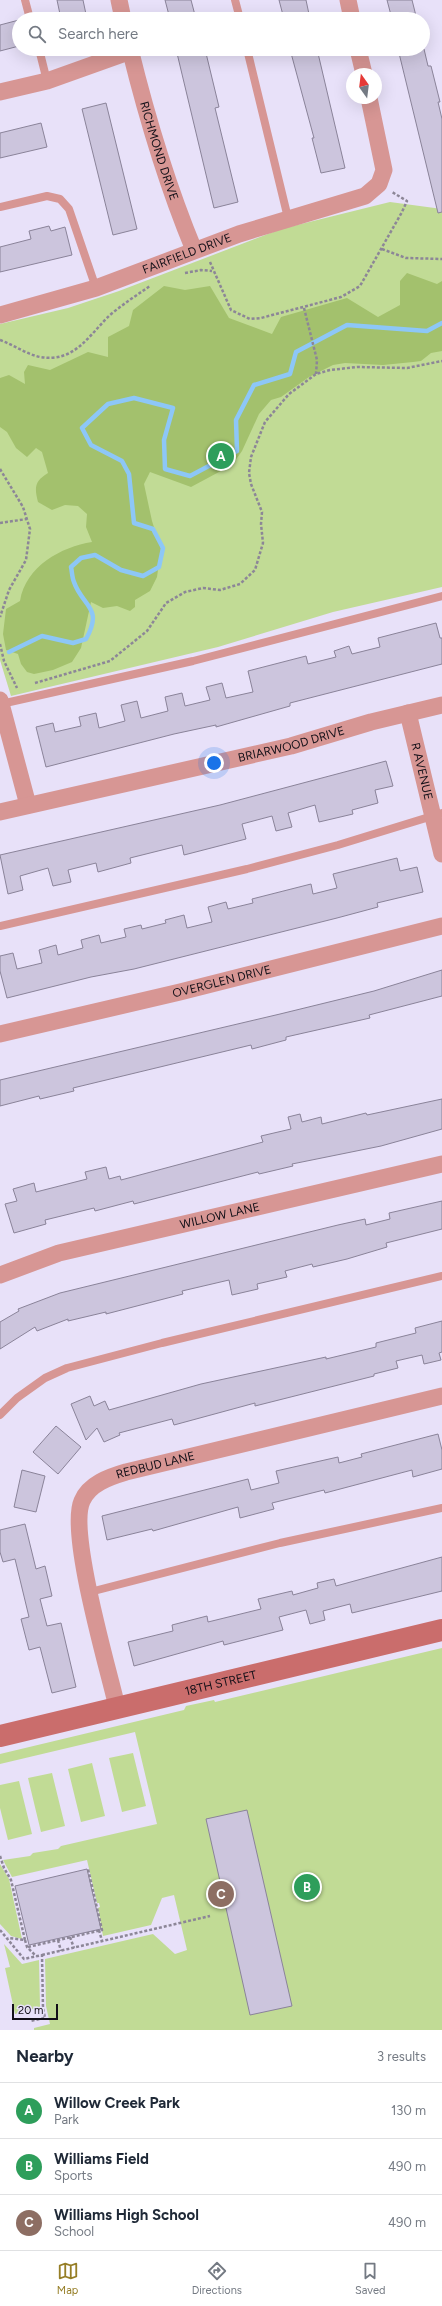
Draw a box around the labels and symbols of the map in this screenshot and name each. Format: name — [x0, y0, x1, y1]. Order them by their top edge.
north arrow — [346, 68, 382, 104]
street label: RICHMOND DRIVE — [137, 100, 181, 202]
street label: FAIRFIELD DRIVE — [140, 230, 234, 277]
pin: A — [208, 441, 234, 471]
street label: BRIARWOOD DRIVE — [237, 723, 346, 765]
street label: R AVENUE — [408, 741, 436, 801]
your location — [204, 753, 224, 773]
street label: OVERGLEN DRIVE — [171, 962, 273, 1001]
street label: WILLOW LANE — [178, 1200, 261, 1232]
street label: REDBUD LANE — [114, 1449, 196, 1482]
street label: 18TH STREET — [183, 1668, 258, 1698]
pin: B — [294, 1872, 320, 1902]
pin: C — [208, 1879, 234, 1909]
scale bar — [12, 2002, 58, 2021]

